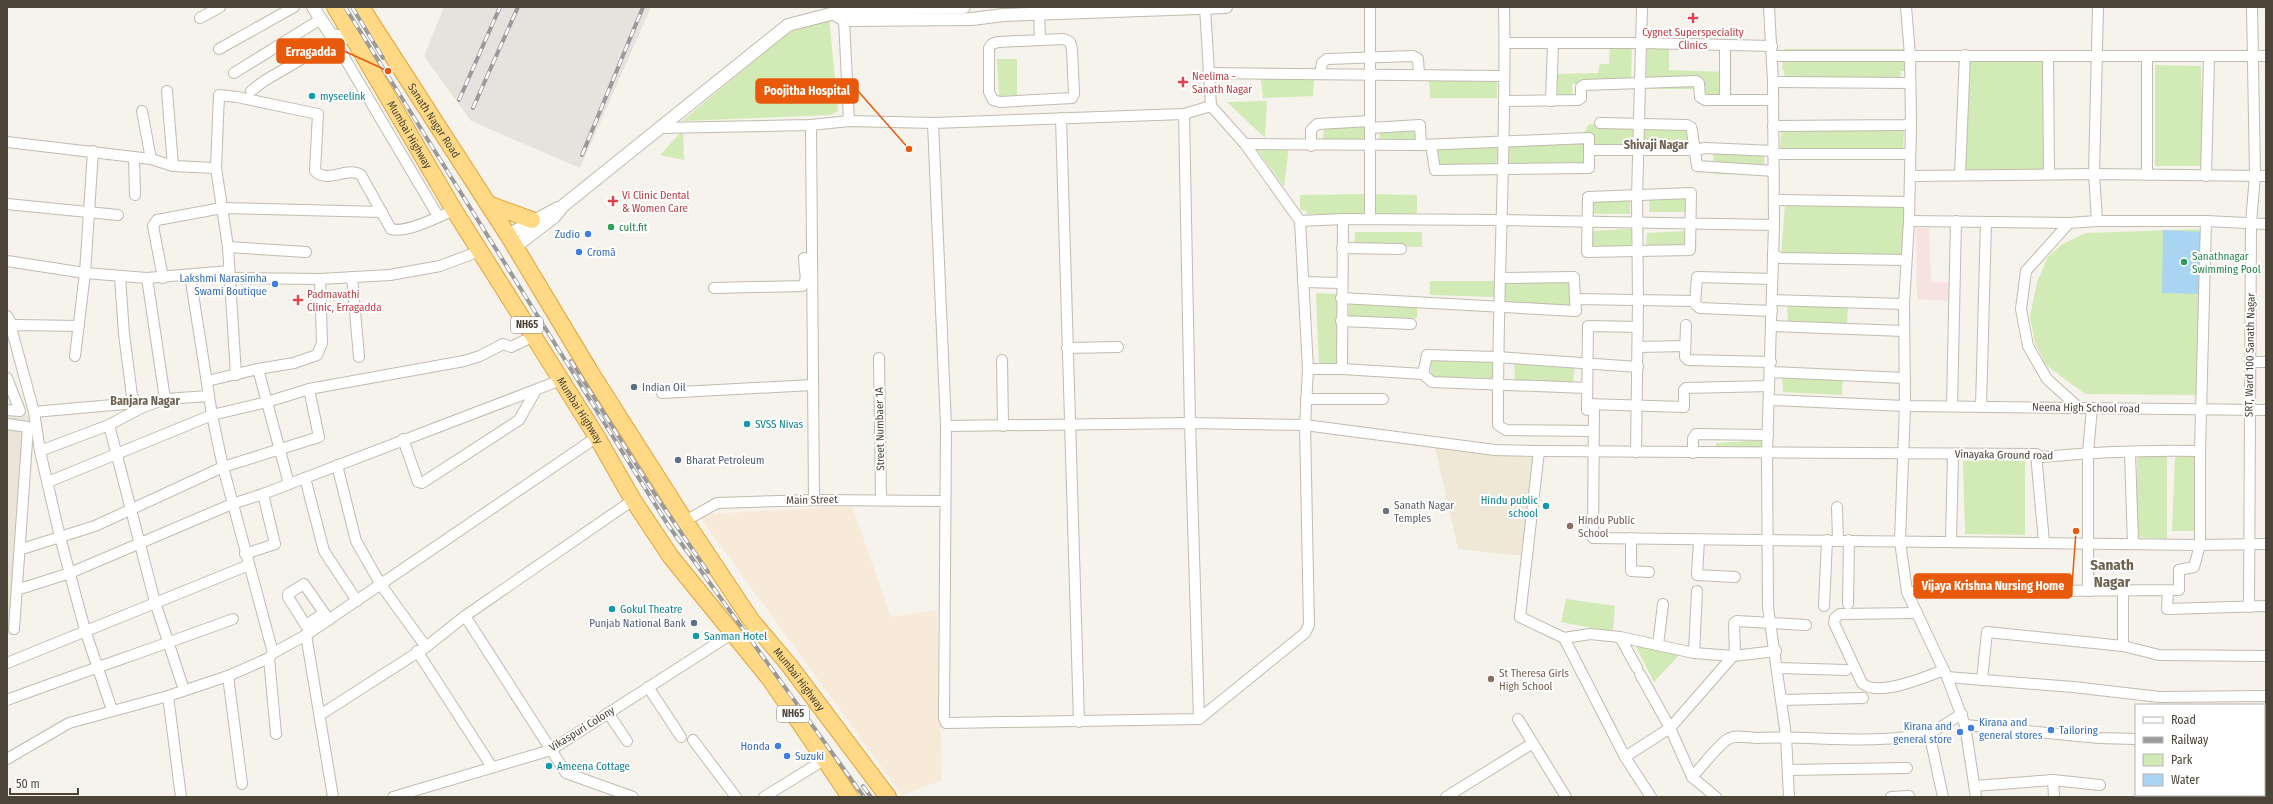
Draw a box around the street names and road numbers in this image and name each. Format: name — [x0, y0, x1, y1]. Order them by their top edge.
street label: Sanath Nagar Road — [405, 81, 463, 160]
street label: Mumbai Highway — [385, 99, 435, 171]
street label: SRT, Ward 100 Sanath Nagar — [2242, 293, 2258, 417]
road number: NH65 — [511, 317, 543, 333]
street label: Mumbai Highway — [554, 375, 606, 446]
street label: Street Numbaer 1A — [873, 387, 887, 471]
street label: Neena High School road — [2032, 401, 2140, 415]
street label: Vinayaka Ground road — [1955, 448, 2053, 462]
street label: Main Street — [786, 493, 838, 507]
street label: Mumbai Highway — [771, 645, 828, 713]
street label: Vikaspuri Colony — [547, 704, 617, 754]
road number: NH65 — [777, 706, 809, 722]

